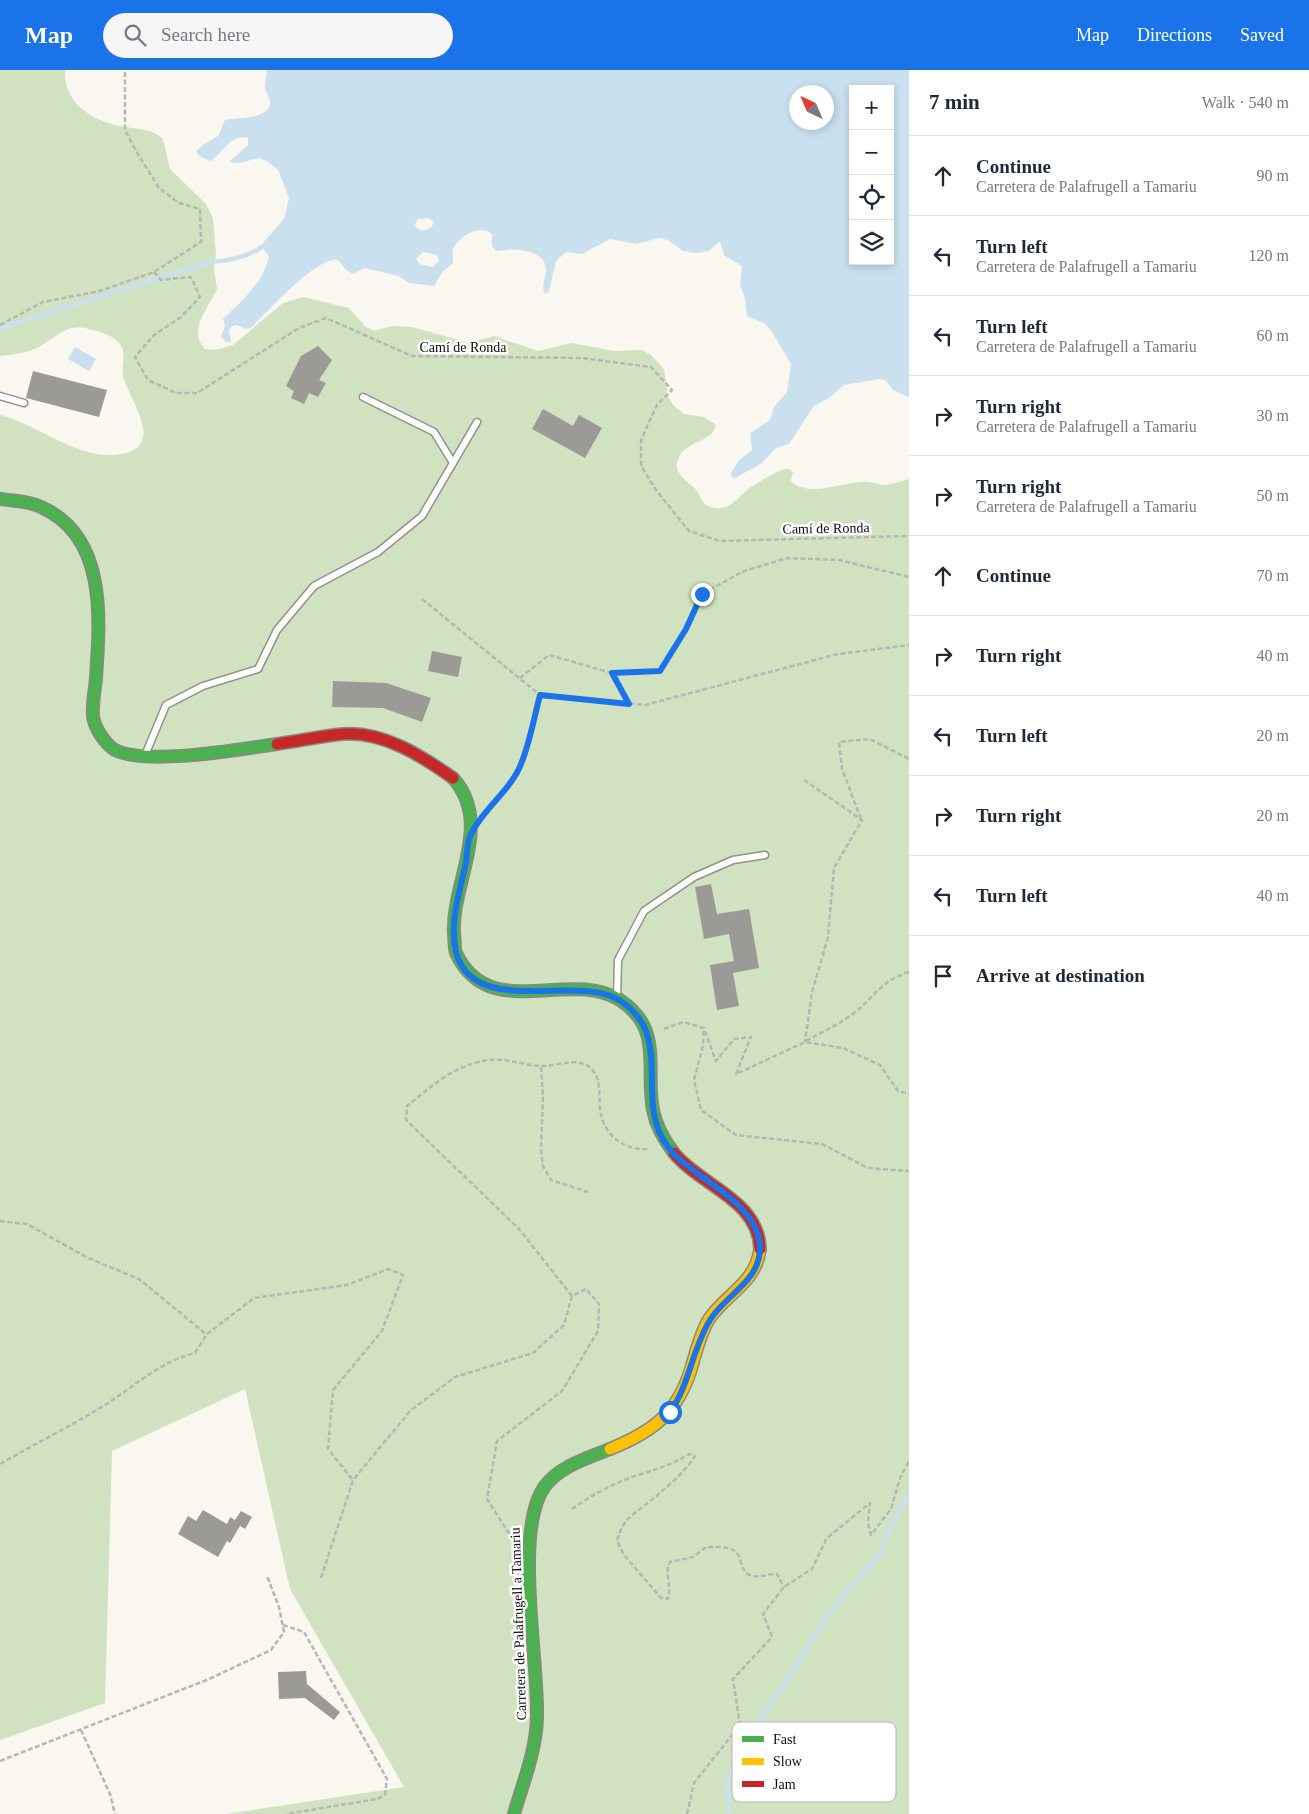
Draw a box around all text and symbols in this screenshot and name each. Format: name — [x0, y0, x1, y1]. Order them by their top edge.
search box — [103, 13, 453, 58]
icon: search — [121, 21, 149, 49]
text: Map — [25, 22, 73, 48]
text: Search here — [161, 24, 250, 45]
text: Map — [1076, 25, 1109, 45]
text: Directions — [1137, 25, 1212, 45]
text: Saved — [1240, 25, 1284, 45]
north arrow — [789, 85, 834, 130]
map controls — [849, 85, 894, 265]
button: + — [849, 85, 894, 130]
text: 7 min — [929, 90, 980, 114]
text: Walk · 540 m — [1202, 94, 1289, 111]
button: − — [849, 130, 894, 175]
text: Continue — [976, 156, 1051, 177]
icon: ahead — [929, 162, 957, 190]
text: 90 m — [1257, 167, 1289, 184]
button: locate — [849, 175, 894, 220]
text: Carretera de Palafrugell a Tamariu — [976, 178, 1197, 195]
button: layers — [849, 220, 894, 265]
text: Turn left — [976, 236, 1048, 257]
icon: left — [929, 242, 957, 270]
text: 120 m — [1249, 247, 1289, 264]
text: Carretera de Palafrugell a Tamariu — [976, 258, 1197, 275]
text: Turn left — [976, 316, 1048, 337]
icon: left — [929, 322, 957, 350]
text: 60 m — [1257, 327, 1289, 344]
text: Carretera de Palafrugell a Tamariu — [976, 338, 1197, 355]
street label: Camí de Ronda — [419, 340, 507, 355]
text: Turn right — [976, 396, 1061, 417]
icon: right — [929, 402, 957, 430]
text: 30 m — [1257, 407, 1289, 424]
text: Carretera de Palafrugell a Tamariu — [976, 418, 1197, 435]
text: Turn right — [976, 476, 1061, 497]
icon: right — [929, 482, 957, 510]
text: 50 m — [1257, 487, 1289, 504]
text: Carretera de Palafrugell a Tamariu — [976, 498, 1197, 515]
street label: Camí de Ronda — [782, 520, 870, 537]
icon: ahead — [929, 562, 957, 590]
text: Continue — [976, 565, 1051, 586]
text: 70 m — [1257, 567, 1289, 584]
route end — [691, 583, 714, 606]
icon: right — [929, 642, 957, 670]
text: Turn right — [976, 645, 1061, 666]
text: 40 m — [1257, 647, 1289, 664]
icon: left — [929, 722, 957, 750]
text: Turn left — [976, 725, 1048, 746]
text: 20 m — [1257, 727, 1289, 744]
icon: right — [929, 802, 957, 830]
text: Turn right — [976, 805, 1061, 826]
text: 20 m — [1257, 807, 1289, 824]
icon: left — [929, 882, 957, 910]
text: Turn left — [976, 885, 1048, 906]
text: 40 m — [1257, 887, 1289, 904]
icon: arrive — [929, 962, 957, 990]
text: Arrive at destination — [976, 965, 1145, 986]
route start — [659, 1401, 682, 1424]
street label: Carretera de Palafrugell a Tamariu — [508, 1527, 529, 1721]
legend — [732, 1722, 896, 1802]
text: Fast — [773, 1732, 796, 1747]
text: Slow — [773, 1754, 803, 1769]
text: Jam — [773, 1777, 796, 1792]

